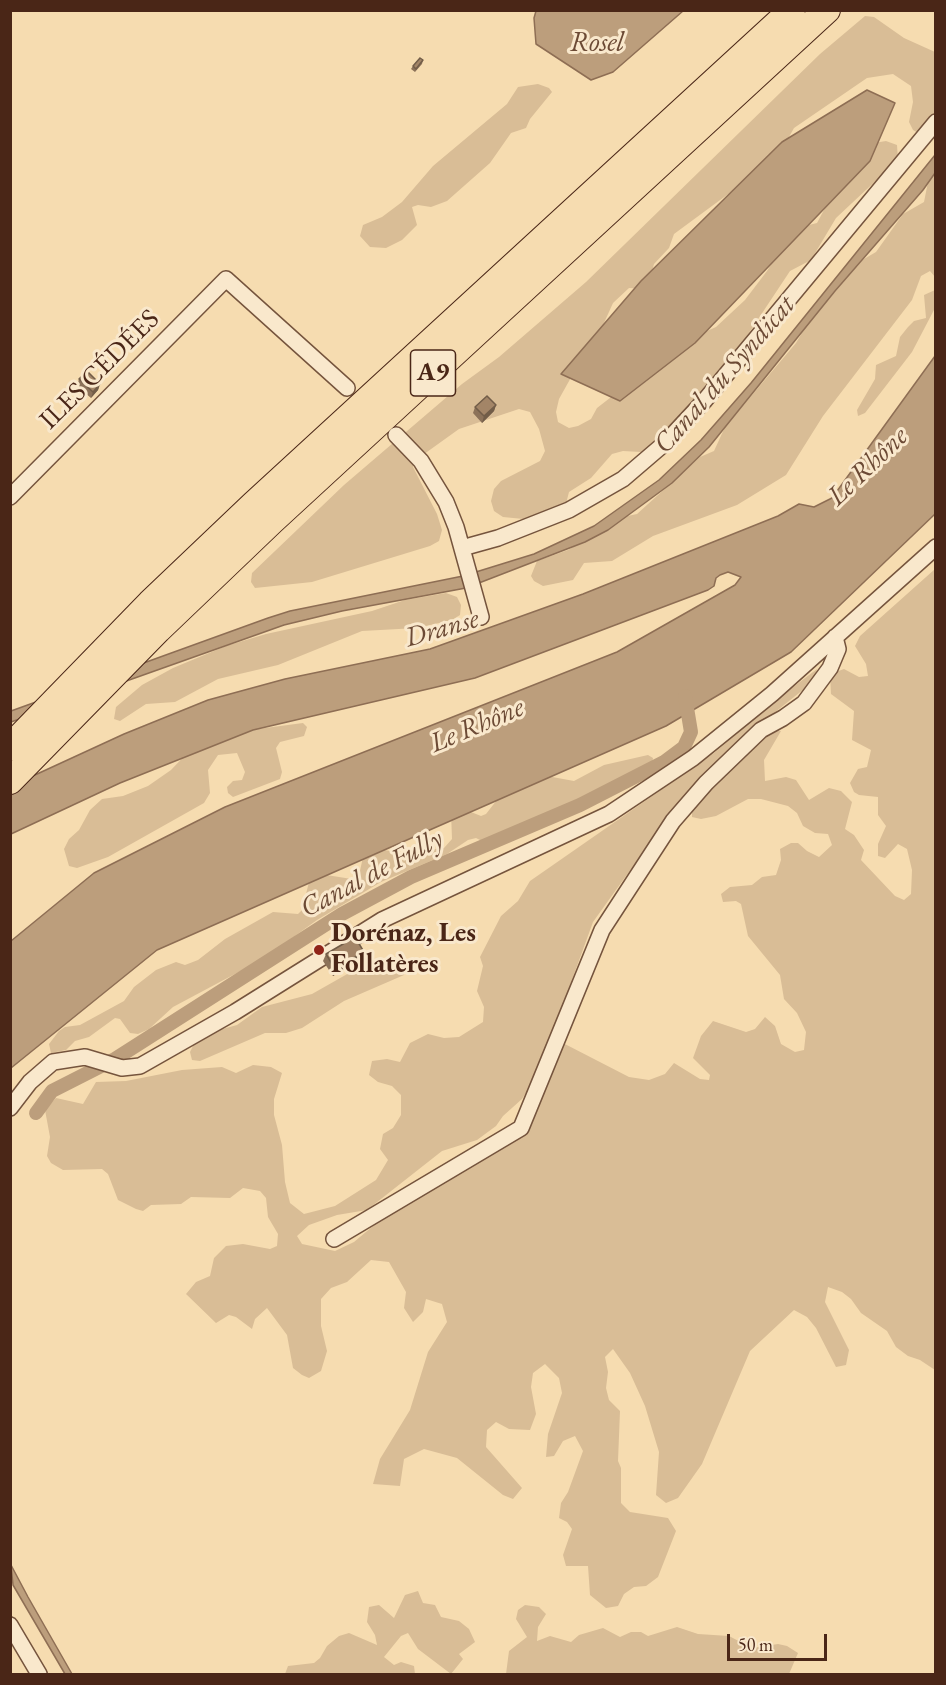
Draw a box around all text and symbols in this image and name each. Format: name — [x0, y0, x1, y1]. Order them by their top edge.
water label: Rosel — [570, 26, 624, 60]
water label: Canal du Syndicat — [647, 289, 803, 461]
street label: ILES CÉDÉES — [33, 303, 167, 437]
road number: A9 — [410, 350, 456, 396]
water label: Le Rhône — [821, 420, 915, 514]
water label: Dranse — [401, 602, 483, 656]
water label: Le Rhône — [425, 691, 529, 761]
water label: Canal de Fully — [295, 822, 449, 926]
place label: Dorénaz, Les Follatères — [331, 918, 476, 981]
marker: Dorénaz, Les Follatères — [312, 943, 326, 957]
scale bar — [730, 1622, 830, 1660]
text: 50 m — [738, 1633, 773, 1656]

